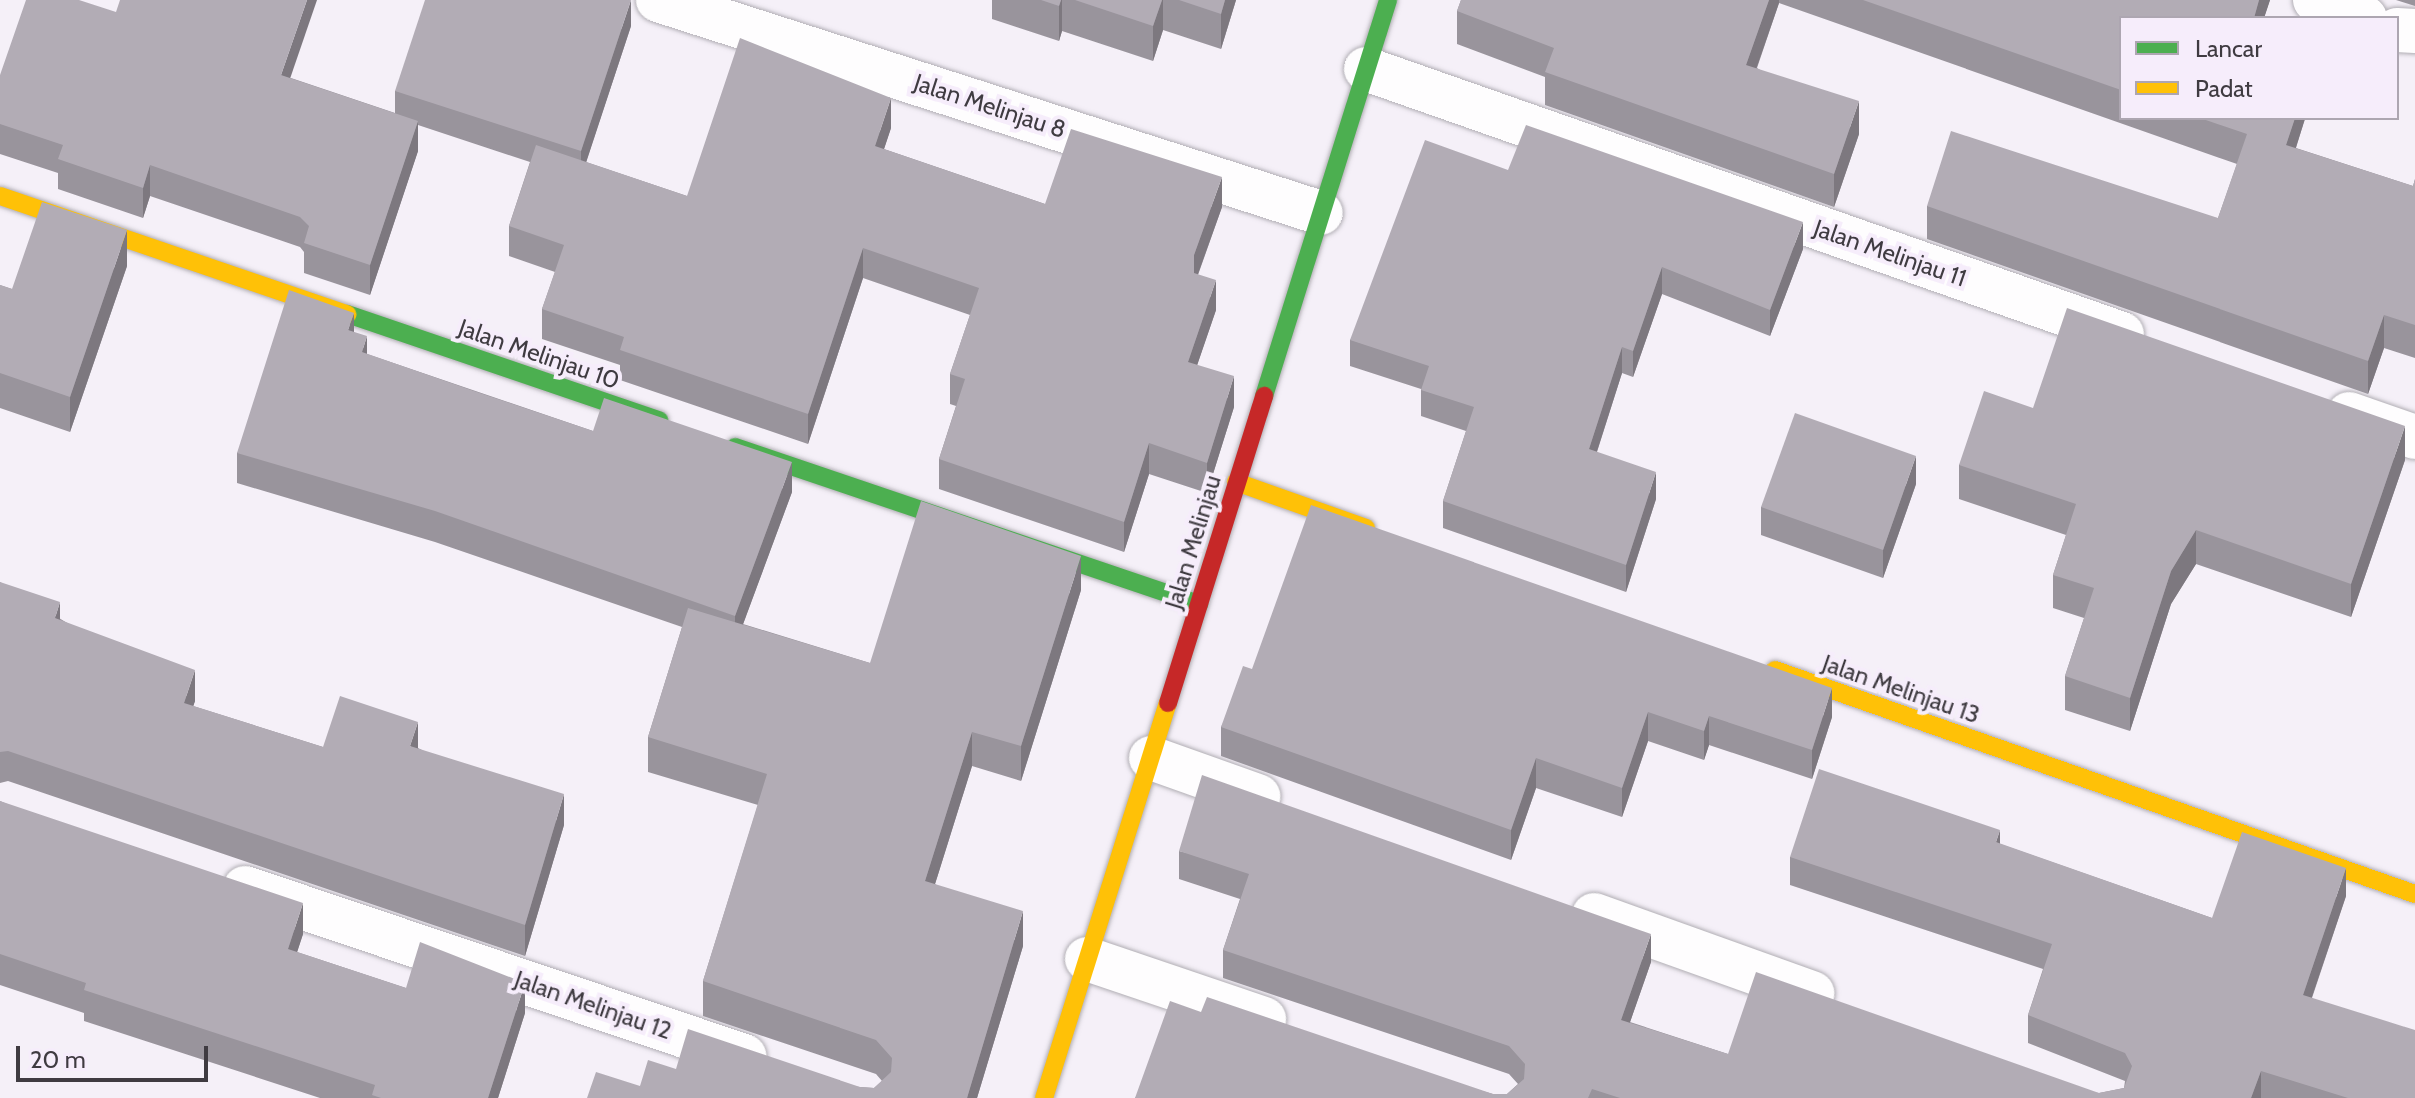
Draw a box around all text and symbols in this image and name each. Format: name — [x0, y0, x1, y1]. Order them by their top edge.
legend — [2119, 16, 2399, 120]
text: Lancar — [2195, 34, 2262, 63]
street label: Jalan Melinjau 8 — [910, 68, 1070, 144]
text: Padat — [2195, 74, 2253, 103]
street label: Jalan Melinjau 11 — [1810, 213, 1970, 293]
street label: Jalan Melinjau 10 — [455, 313, 623, 395]
street label: Jalan Melinjau — [1159, 472, 1227, 612]
street label: Jalan Melinjau 13 — [1819, 649, 1983, 729]
street label: Jalan Melinjau 12 — [511, 965, 675, 1045]
scale bar — [20, 1030, 212, 1080]
text: 20 m — [30, 1045, 86, 1074]

